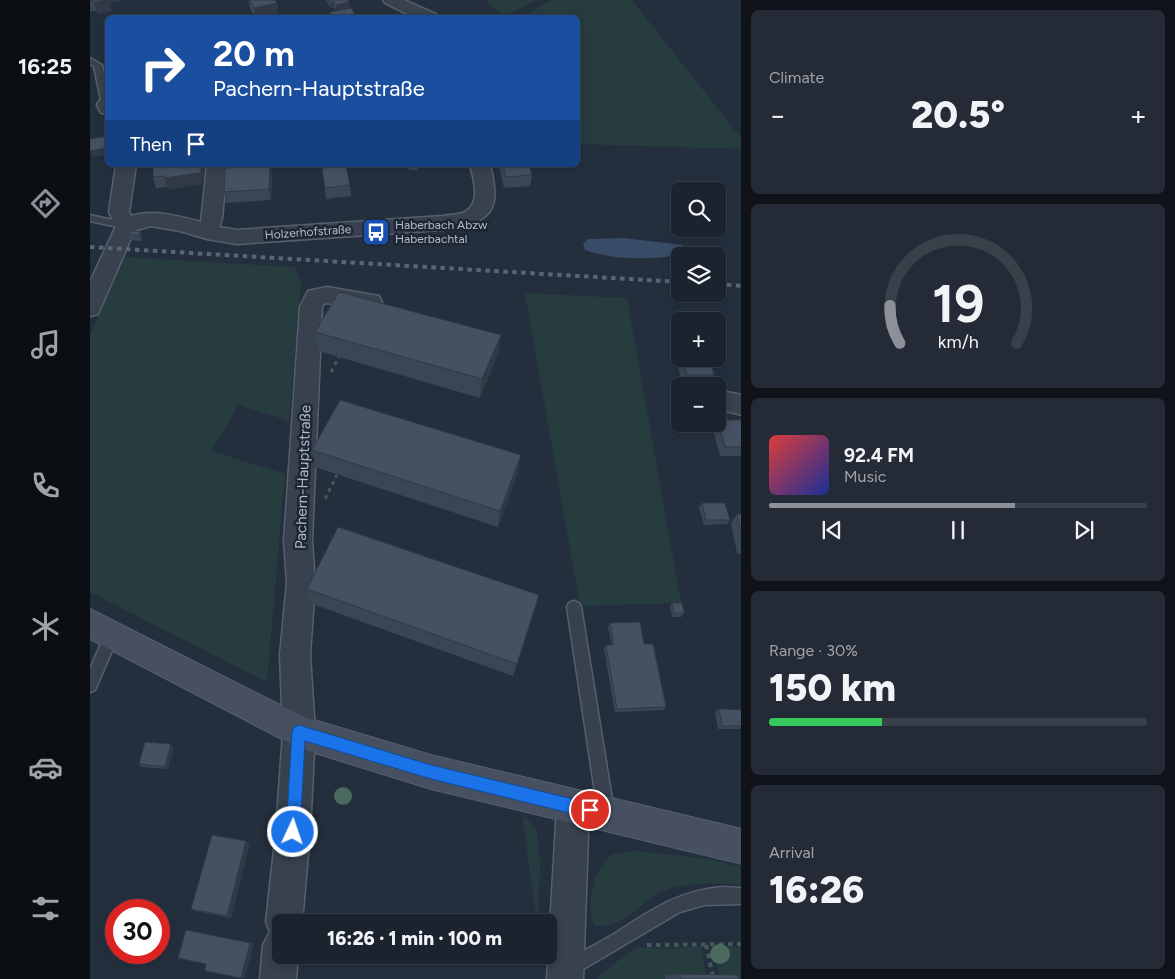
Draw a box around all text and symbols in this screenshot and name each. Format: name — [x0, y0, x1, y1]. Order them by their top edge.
text: 20 m — [213, 33, 295, 75]
icon: right — [130, 35, 195, 100]
text: 16:25 — [18, 53, 72, 80]
text: Climate — [769, 68, 824, 87]
text: Pachern-Hauptstraße — [213, 75, 425, 102]
text: 20.5° — [911, 92, 1005, 138]
text: − — [769, 98, 786, 132]
text: + — [1130, 98, 1147, 132]
icon: arrive — [182, 130, 210, 158]
text: Then — [130, 133, 172, 156]
map controls — [671, 182, 726, 432]
button: search — [671, 182, 726, 237]
icon: directions — [28, 186, 63, 221]
bus stop icon: Haberbach Abzw Haberbachtal — [361, 217, 391, 247]
place label: Haberbach Abzw Haberbachtal — [395, 218, 488, 246]
street label: Holzerhofstraße — [264, 222, 352, 242]
button: layers — [671, 247, 726, 302]
text: 19 — [932, 273, 984, 335]
button: + — [671, 312, 726, 367]
icon: music — [28, 327, 63, 362]
text: km/h — [938, 331, 978, 352]
button: − — [671, 377, 726, 432]
street label: Pachern-Hauptstraße — [291, 405, 315, 549]
text: 92.4 FM — [844, 444, 914, 467]
text: Music — [844, 467, 886, 486]
icon: phone — [28, 468, 63, 503]
icon: previous — [818, 516, 846, 544]
icon: pause — [944, 516, 972, 544]
icon: next — [1070, 516, 1098, 544]
icon: climate — [28, 609, 63, 644]
text: Range · 30% — [769, 641, 858, 660]
text: 150 km — [769, 665, 896, 711]
icon: car — [28, 750, 63, 785]
pin — [569, 789, 611, 831]
icon: arrive — [576, 796, 604, 824]
position arrow — [266, 805, 318, 857]
text: Arrival — [769, 843, 814, 862]
text: 16:26 — [769, 867, 864, 913]
icon: filters — [28, 891, 63, 926]
speed limit sign: 30 — [105, 899, 170, 964]
text: 16:26 · 1 min · 100 m — [327, 927, 502, 950]

